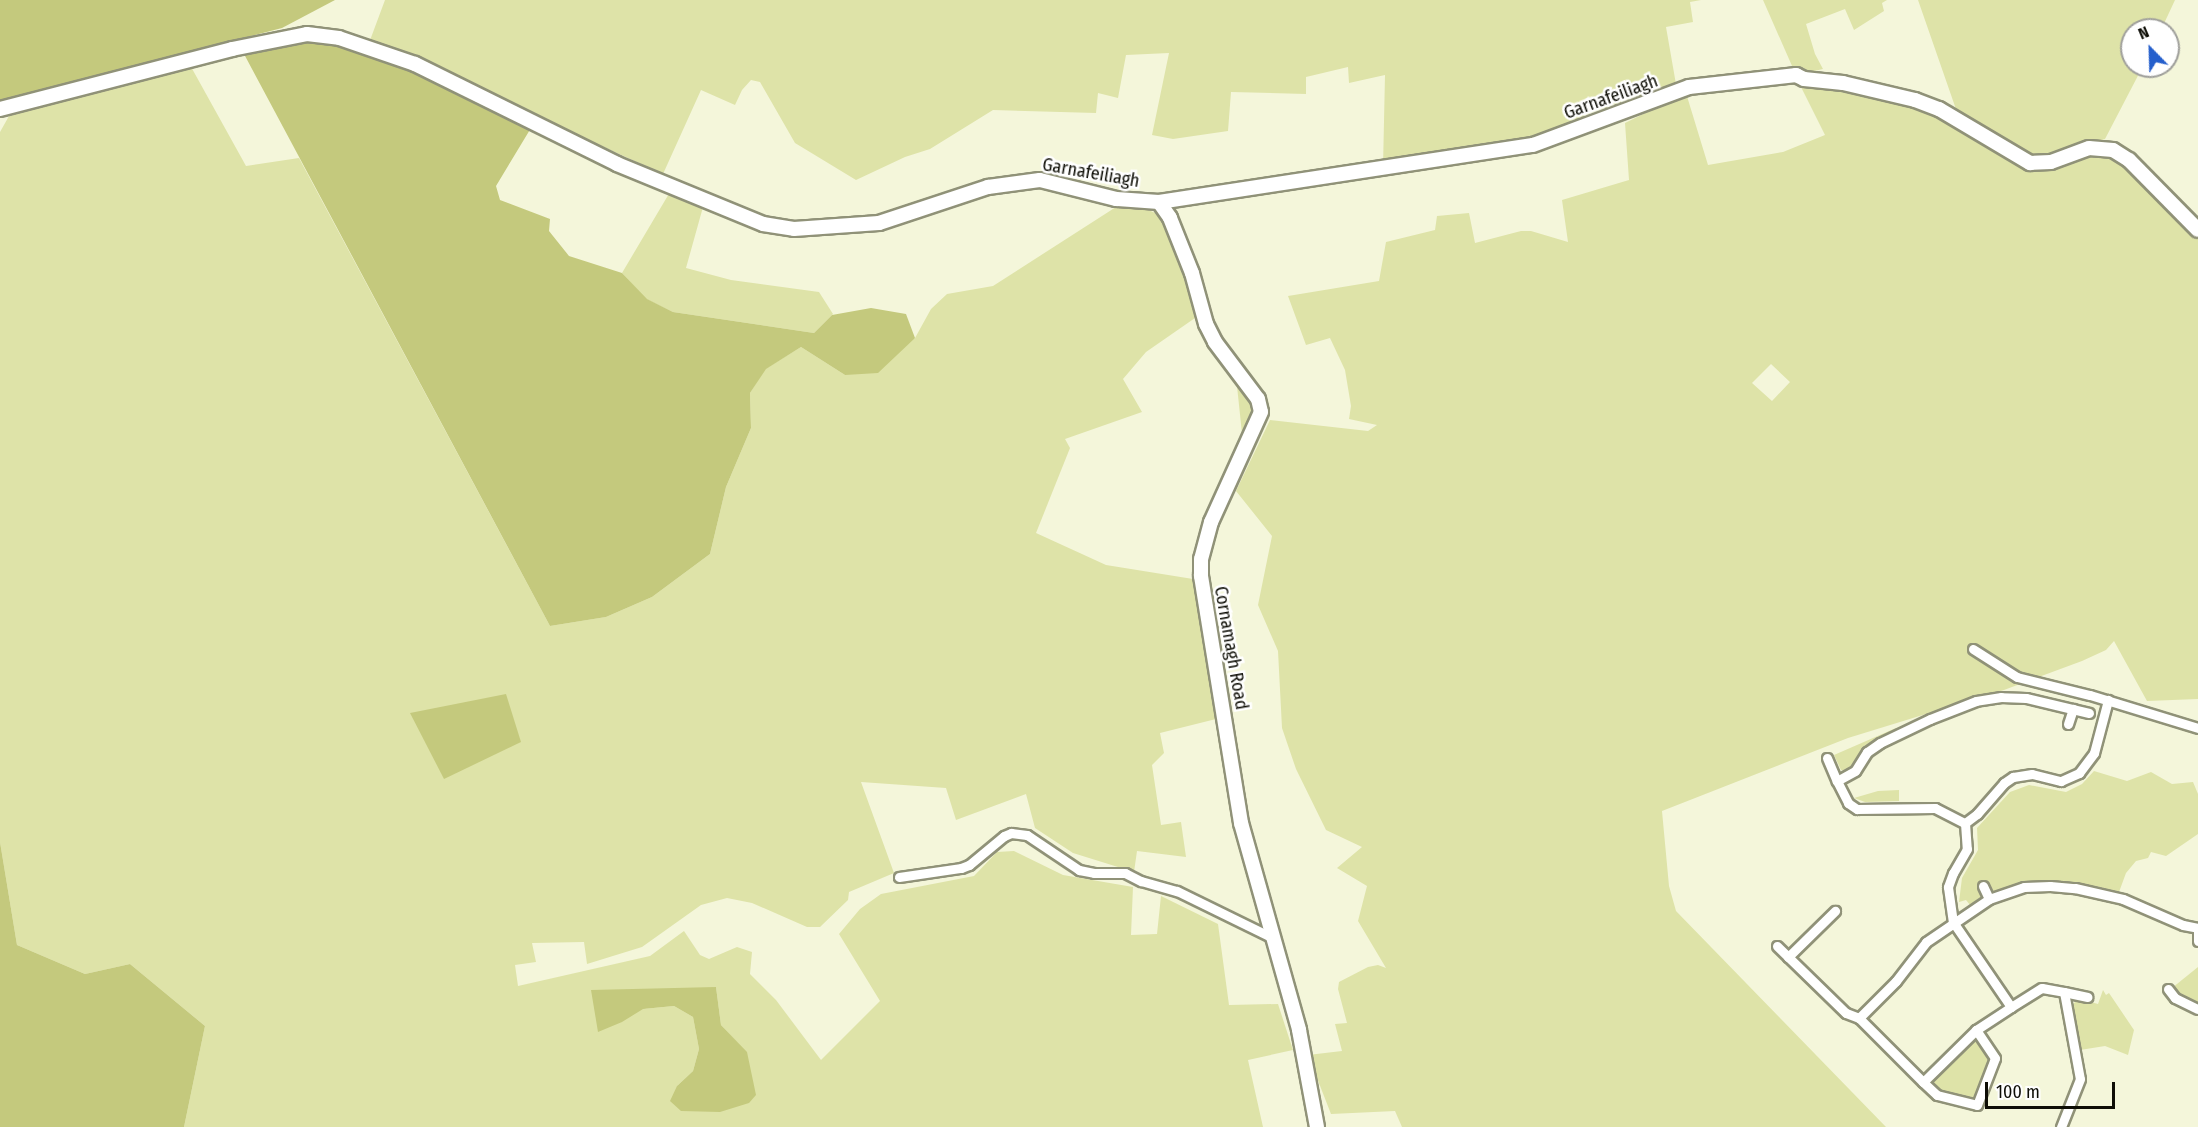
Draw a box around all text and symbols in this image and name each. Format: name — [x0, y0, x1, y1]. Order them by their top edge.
north arrow — [2120, 18, 2180, 78]
text: N — [2135, 22, 2152, 43]
street label: Garnafeiliagh — [1561, 70, 1661, 124]
street label: Garnafeiliagh — [1041, 154, 1141, 192]
street label: Cornamagh Road — [1210, 585, 1252, 711]
scale bar — [1988, 1070, 2118, 1108]
text: 100 m — [1996, 1081, 2040, 1103]

